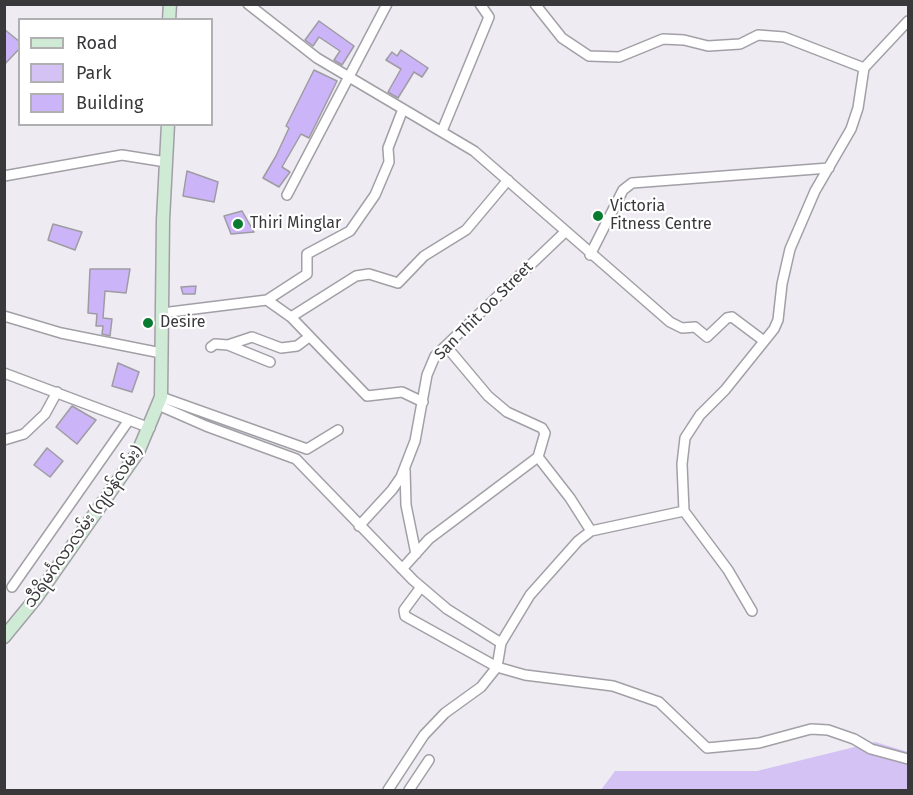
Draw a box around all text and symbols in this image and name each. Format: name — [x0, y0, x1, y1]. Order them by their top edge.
legend — [18, 18, 213, 126]
text: Road — [76, 32, 118, 54]
text: Park — [76, 62, 111, 84]
text: Building — [76, 92, 143, 114]
place label: Victoria Fitness Centre — [610, 197, 712, 235]
marker: Victoria Fitness Centre — [591, 209, 605, 223]
place label: Thiri Minglar — [250, 214, 341, 234]
marker: Thiri Minglar — [231, 217, 245, 231]
street label: San Thit Oo Street — [431, 258, 537, 364]
place label: Desire — [160, 313, 205, 333]
marker: Desire — [141, 316, 155, 330]
street label: သီရိမင်္ဂလာလမ်း (ဂျပန်လမ်း) — [21, 442, 147, 612]

